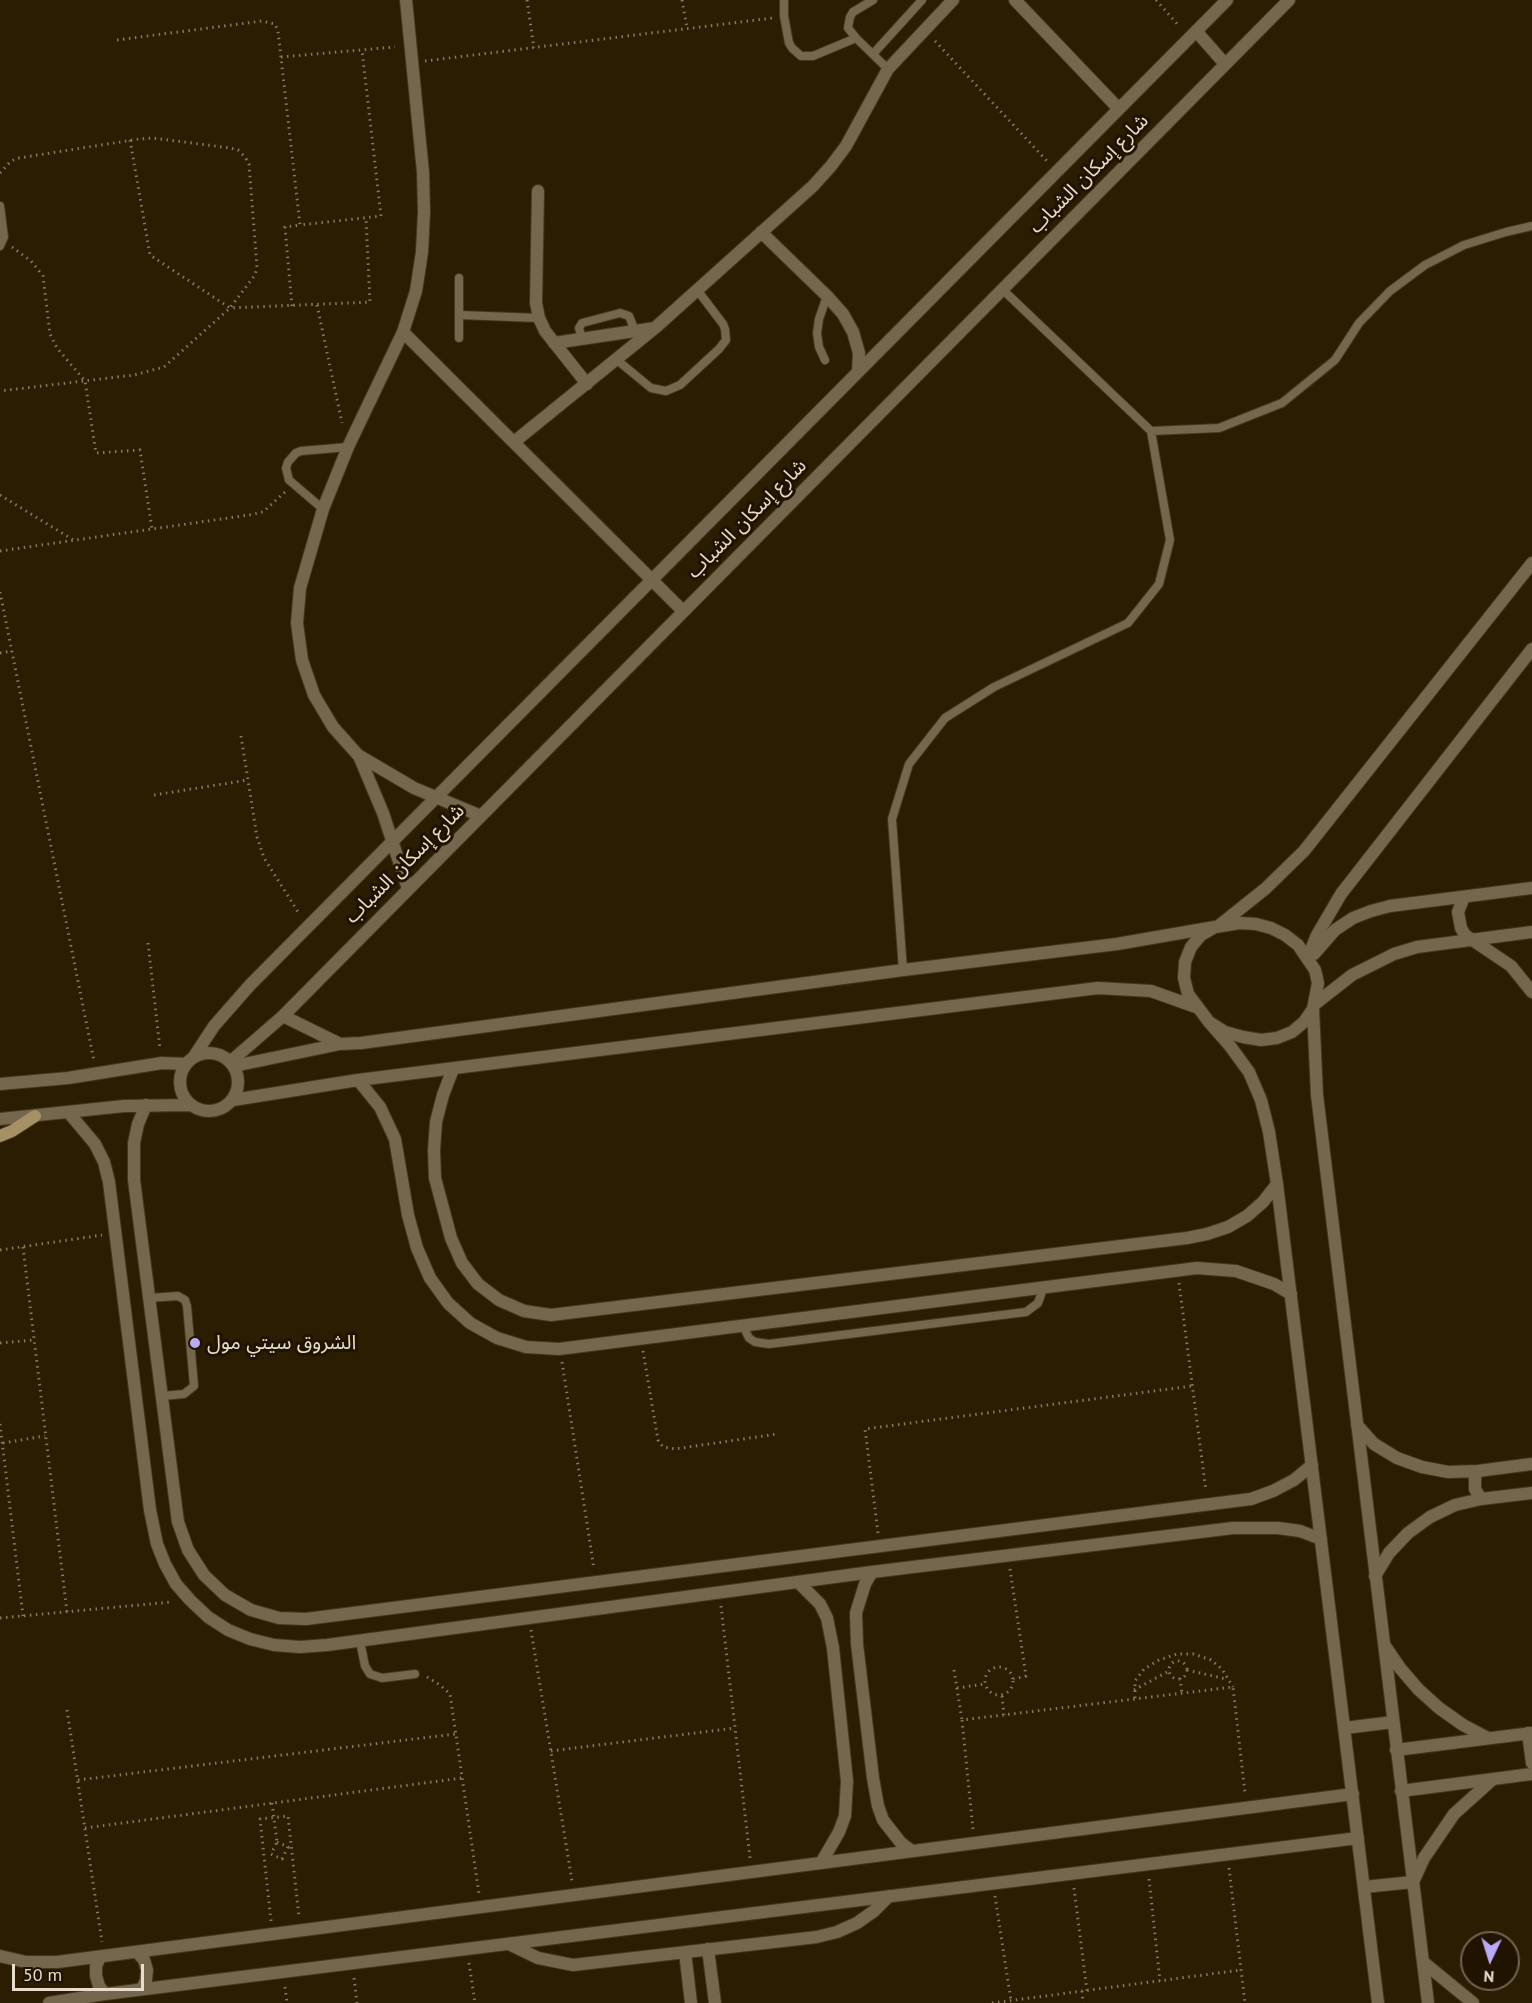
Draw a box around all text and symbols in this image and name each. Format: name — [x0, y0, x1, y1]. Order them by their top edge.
street label: شارع إسكان الشباب — [1024, 109, 1154, 239]
street label: شارع إسكان الشباب — [682, 454, 812, 584]
street label: شارع إسكان الشباب — [340, 799, 470, 929]
place label: الشروق سيتي مول — [207, 1331, 356, 1355]
marker: الشروق سيتي مول — [188, 1336, 202, 1350]
north arrow — [1460, 1931, 1520, 1991]
scale bar — [15, 1952, 147, 1990]
text: 50 m — [23, 1963, 62, 1986]
text: N — [1483, 1967, 1495, 1987]

